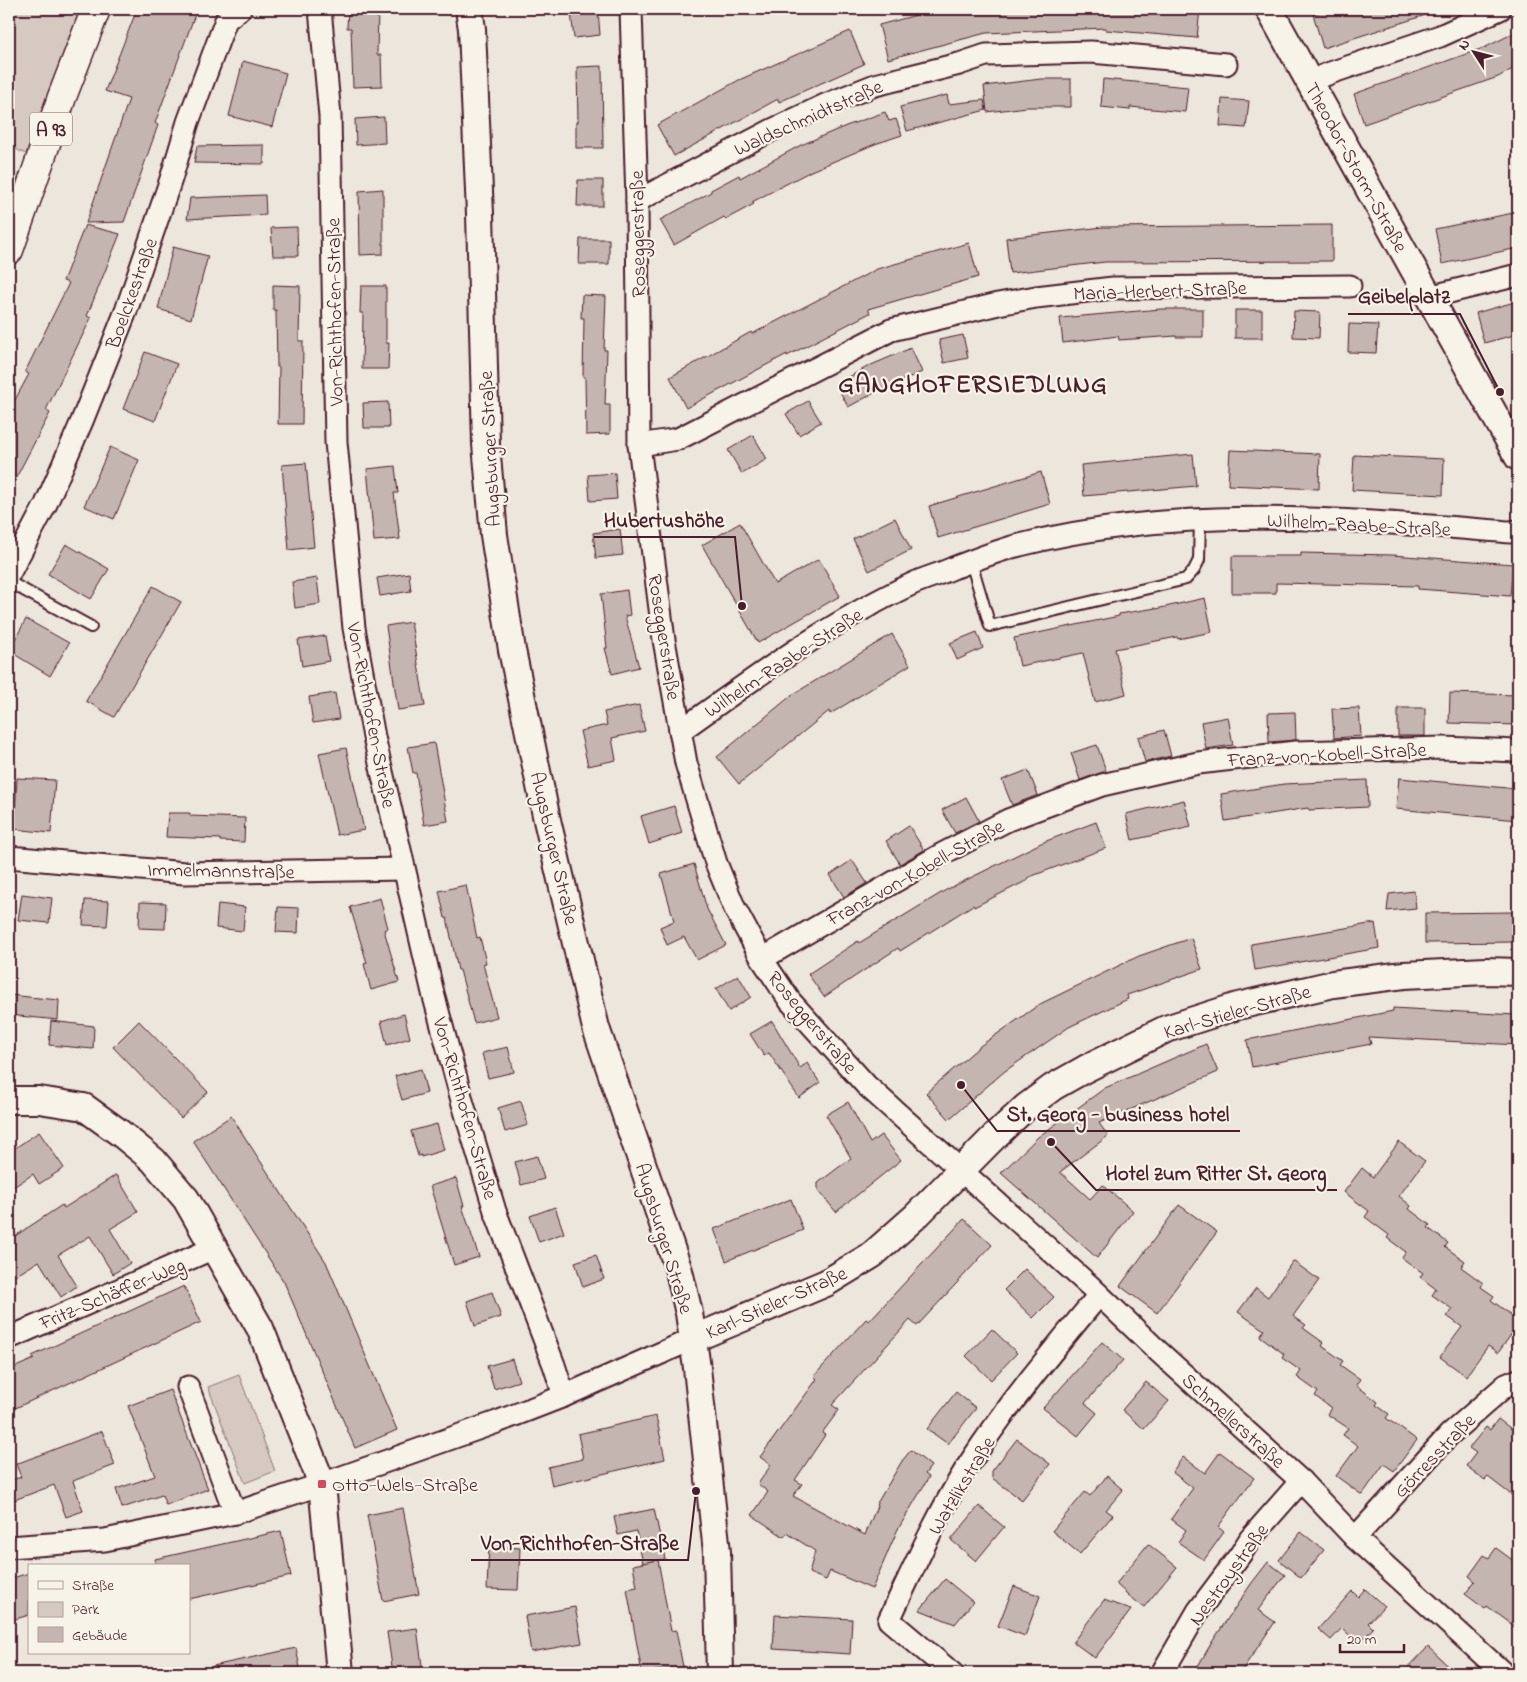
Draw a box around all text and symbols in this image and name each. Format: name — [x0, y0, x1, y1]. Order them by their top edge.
north arrow — [1450, 28, 1500, 78]
text: N — [1453, 35, 1476, 55]
street label: Waldschmidtstraße — [730, 74, 888, 165]
street label: Theodor-Storm-Straße — [1296, 78, 1414, 259]
road number: A 93 — [30, 112, 72, 146]
street label: Roseggerstraße — [624, 170, 656, 298]
street label: Von-Richthofen-Straße — [320, 217, 353, 407]
street label: Boelckestraße — [100, 234, 167, 354]
street label: Maria-Herbert-Straße — [1073, 275, 1247, 310]
callout: Geibelplatz — [1348, 278, 1460, 314]
text: Geibelplatz — [1358, 283, 1451, 313]
district label: GANGHOFERSIEDLUNG — [838, 368, 1108, 404]
street label: Augsburger Straße — [473, 370, 511, 528]
callout: Hubertushöhe — [594, 501, 735, 537]
text: Hubertushöhe — [604, 507, 725, 537]
street label: Wilhelm-Raabe-Straße — [1266, 507, 1452, 546]
street label: Roseggerstraße — [637, 572, 687, 703]
street label: Wilhelm-Raabe-Straße — [699, 602, 869, 726]
street label: Von-Richthofen-Straße — [337, 619, 402, 811]
street label: Franz-von-Kobell-Straße — [1226, 737, 1427, 776]
street label: Augsburger Straße — [520, 769, 584, 928]
street label: Franz-von-Kobell-Straße — [821, 813, 1010, 936]
street label: Immelmannstraße — [147, 857, 295, 888]
street label: Roseggerstraße — [758, 966, 863, 1082]
street label: Karl-Stieler-Straße — [1161, 979, 1315, 1048]
street label: Von-Richthofen-Straße — [423, 1013, 504, 1203]
callout: St. Georg - business hotel — [997, 1095, 1240, 1131]
text: St. Georg - business hotel — [1007, 1101, 1230, 1133]
callout: Hotel zum Ritter St. Georg — [1096, 1154, 1337, 1190]
street label: Augsburger Straße — [625, 1160, 699, 1318]
text: Hotel zum Ritter St. Georg — [1106, 1160, 1326, 1192]
street label: Fritz-Schäffer-Weg — [35, 1252, 191, 1340]
street label: Karl-Stieler-Straße — [702, 1260, 852, 1348]
street label: Schmellerstraße — [1174, 1367, 1291, 1476]
street label: Görresstraße — [1388, 1408, 1484, 1506]
street label: Watzlikstraße — [922, 1431, 1004, 1541]
place label: Otto-Wels-Straße — [332, 1472, 478, 1501]
marker: Otto-Wels-Straße — [316, 1478, 328, 1490]
street label: Nestroystraße — [1183, 1518, 1277, 1633]
callout: Von-Richthofen-Straße — [471, 1524, 688, 1560]
text: Von-Richthofen-Straße — [480, 1530, 679, 1560]
legend — [28, 1564, 190, 1654]
text: Straße — [72, 1575, 114, 1597]
text: Park — [72, 1599, 100, 1621]
scale bar — [1340, 1622, 1403, 1654]
text: Gebäude — [72, 1625, 128, 1647]
text: 20 m — [1347, 1629, 1377, 1651]

